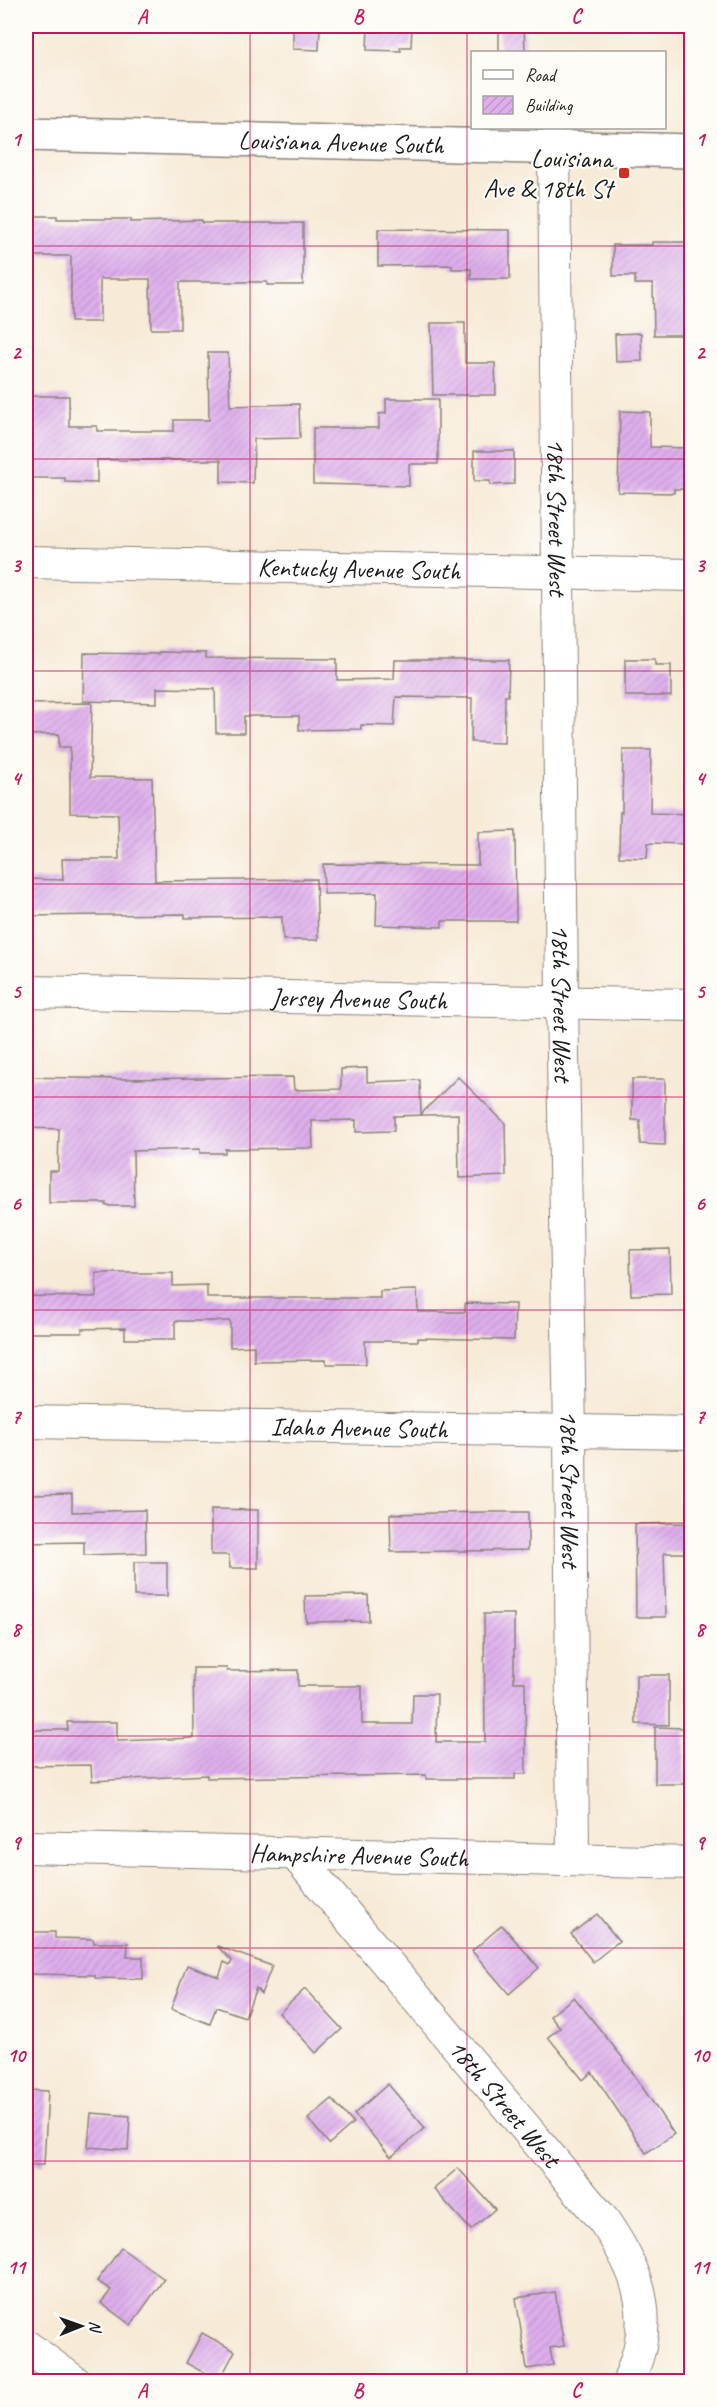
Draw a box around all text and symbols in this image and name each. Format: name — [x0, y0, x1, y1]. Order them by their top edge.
text: A — [137, 4, 149, 29]
text: B — [353, 4, 365, 29]
text: C — [571, 4, 583, 29]
legend — [471, 51, 666, 129]
text: Road — [525, 64, 558, 86]
text: Building — [525, 94, 574, 116]
street label: Louisiana Avenue South — [238, 123, 445, 161]
text: 1 — [12, 127, 23, 152]
text: 1 — [696, 127, 707, 152]
place label: Louisiana Ave & 18th St — [483, 142, 615, 205]
marker: Louisiana Ave & 18th St — [617, 166, 631, 180]
text: 2 — [12, 340, 23, 365]
text: 2 — [696, 340, 707, 365]
street label: 18th Street West — [540, 438, 575, 598]
street label: Kentucky Avenue South — [257, 550, 462, 587]
text: 3 — [12, 553, 23, 578]
text: 3 — [696, 553, 707, 578]
text: 4 — [12, 766, 24, 791]
text: 4 — [696, 766, 708, 791]
street label: 18th Street West — [545, 924, 580, 1084]
text: 5 — [12, 979, 23, 1004]
text: 5 — [696, 979, 707, 1004]
street label: Jersey Avenue South — [269, 980, 448, 1017]
text: 6 — [11, 1191, 22, 1216]
text: 6 — [695, 1191, 706, 1216]
text: 7 — [12, 1404, 23, 1429]
text: 7 — [696, 1404, 707, 1429]
street label: Idaho Avenue South — [270, 1410, 449, 1445]
street label: 18th Street West — [553, 1410, 587, 1570]
text: 8 — [12, 1617, 24, 1642]
text: 8 — [696, 1617, 708, 1642]
text: 9 — [12, 1830, 23, 1855]
text: 9 — [696, 1830, 707, 1855]
street label: Hampshire Avenue South — [249, 1836, 470, 1874]
street label: 18th Street West — [441, 2032, 569, 2176]
text: 10 — [7, 2043, 27, 2068]
text: 10 — [691, 2043, 711, 2068]
text: 11 — [7, 2255, 27, 2280]
text: 11 — [691, 2255, 711, 2280]
north arrow — [51, 2296, 111, 2356]
text: N — [85, 2321, 105, 2334]
text: A — [137, 2378, 149, 2403]
text: B — [353, 2378, 365, 2403]
text: C — [571, 2378, 583, 2403]

